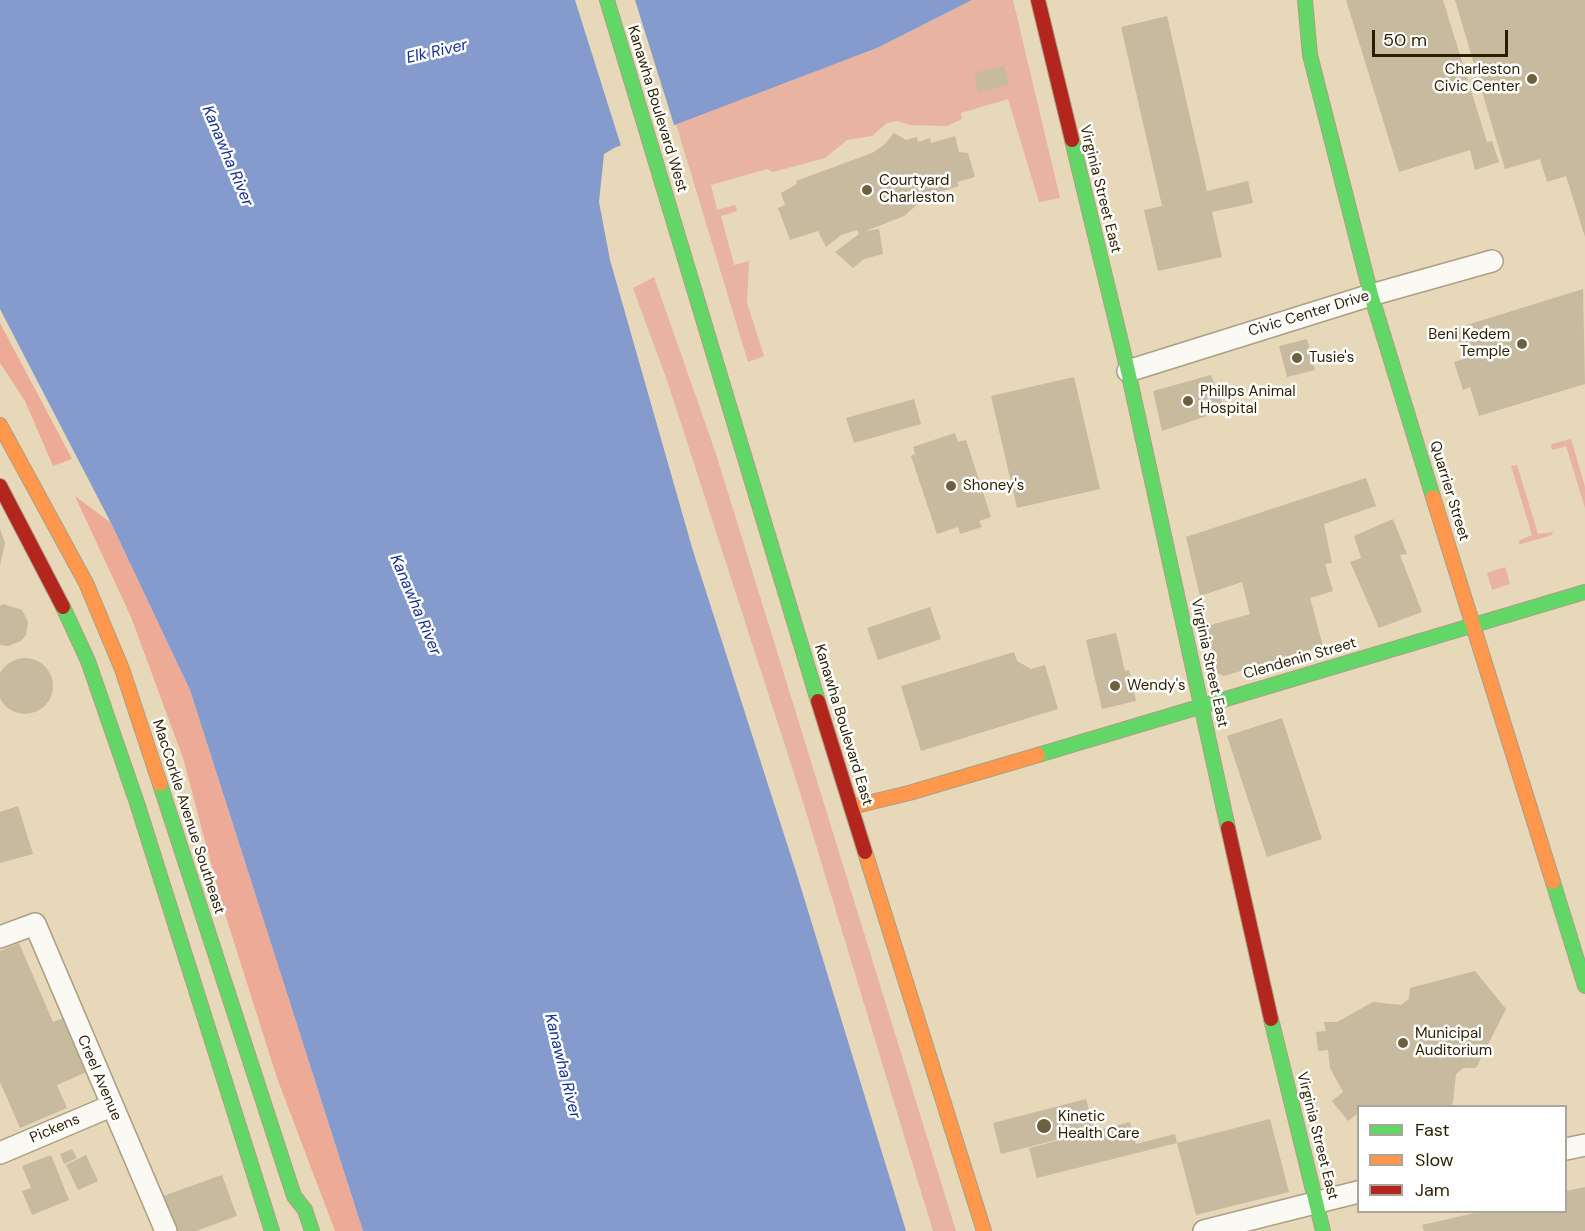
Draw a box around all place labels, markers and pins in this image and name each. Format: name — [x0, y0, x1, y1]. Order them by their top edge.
place label: Charleston Civic Center — [1434, 61, 1520, 96]
marker: Charleston Civic Center — [1525, 72, 1539, 86]
place label: Courtyard Charleston — [879, 172, 954, 207]
marker: Courtyard Charleston — [860, 183, 874, 197]
place label: Beni Kedem Temple — [1428, 326, 1510, 361]
marker: Beni Kedem Temple — [1515, 337, 1529, 351]
place label: Tusie's — [1309, 349, 1354, 367]
marker: Tusie's — [1290, 351, 1304, 365]
place label: Phillps Animal Hospital — [1200, 383, 1296, 418]
marker: Phillps Animal Hospital — [1181, 394, 1195, 408]
place label: Shoney's — [963, 477, 1024, 495]
marker: Shoney's — [944, 479, 958, 493]
place label: Wendy's — [1127, 677, 1186, 695]
marker: Wendy's — [1108, 679, 1122, 693]
place label: Municipal Auditorium — [1415, 1025, 1492, 1060]
marker: Municipal Auditorium — [1396, 1036, 1410, 1050]
place label: Kinetic Health Care — [1058, 1108, 1139, 1143]
marker: Kinetic Health Care — [1035, 1117, 1053, 1135]

